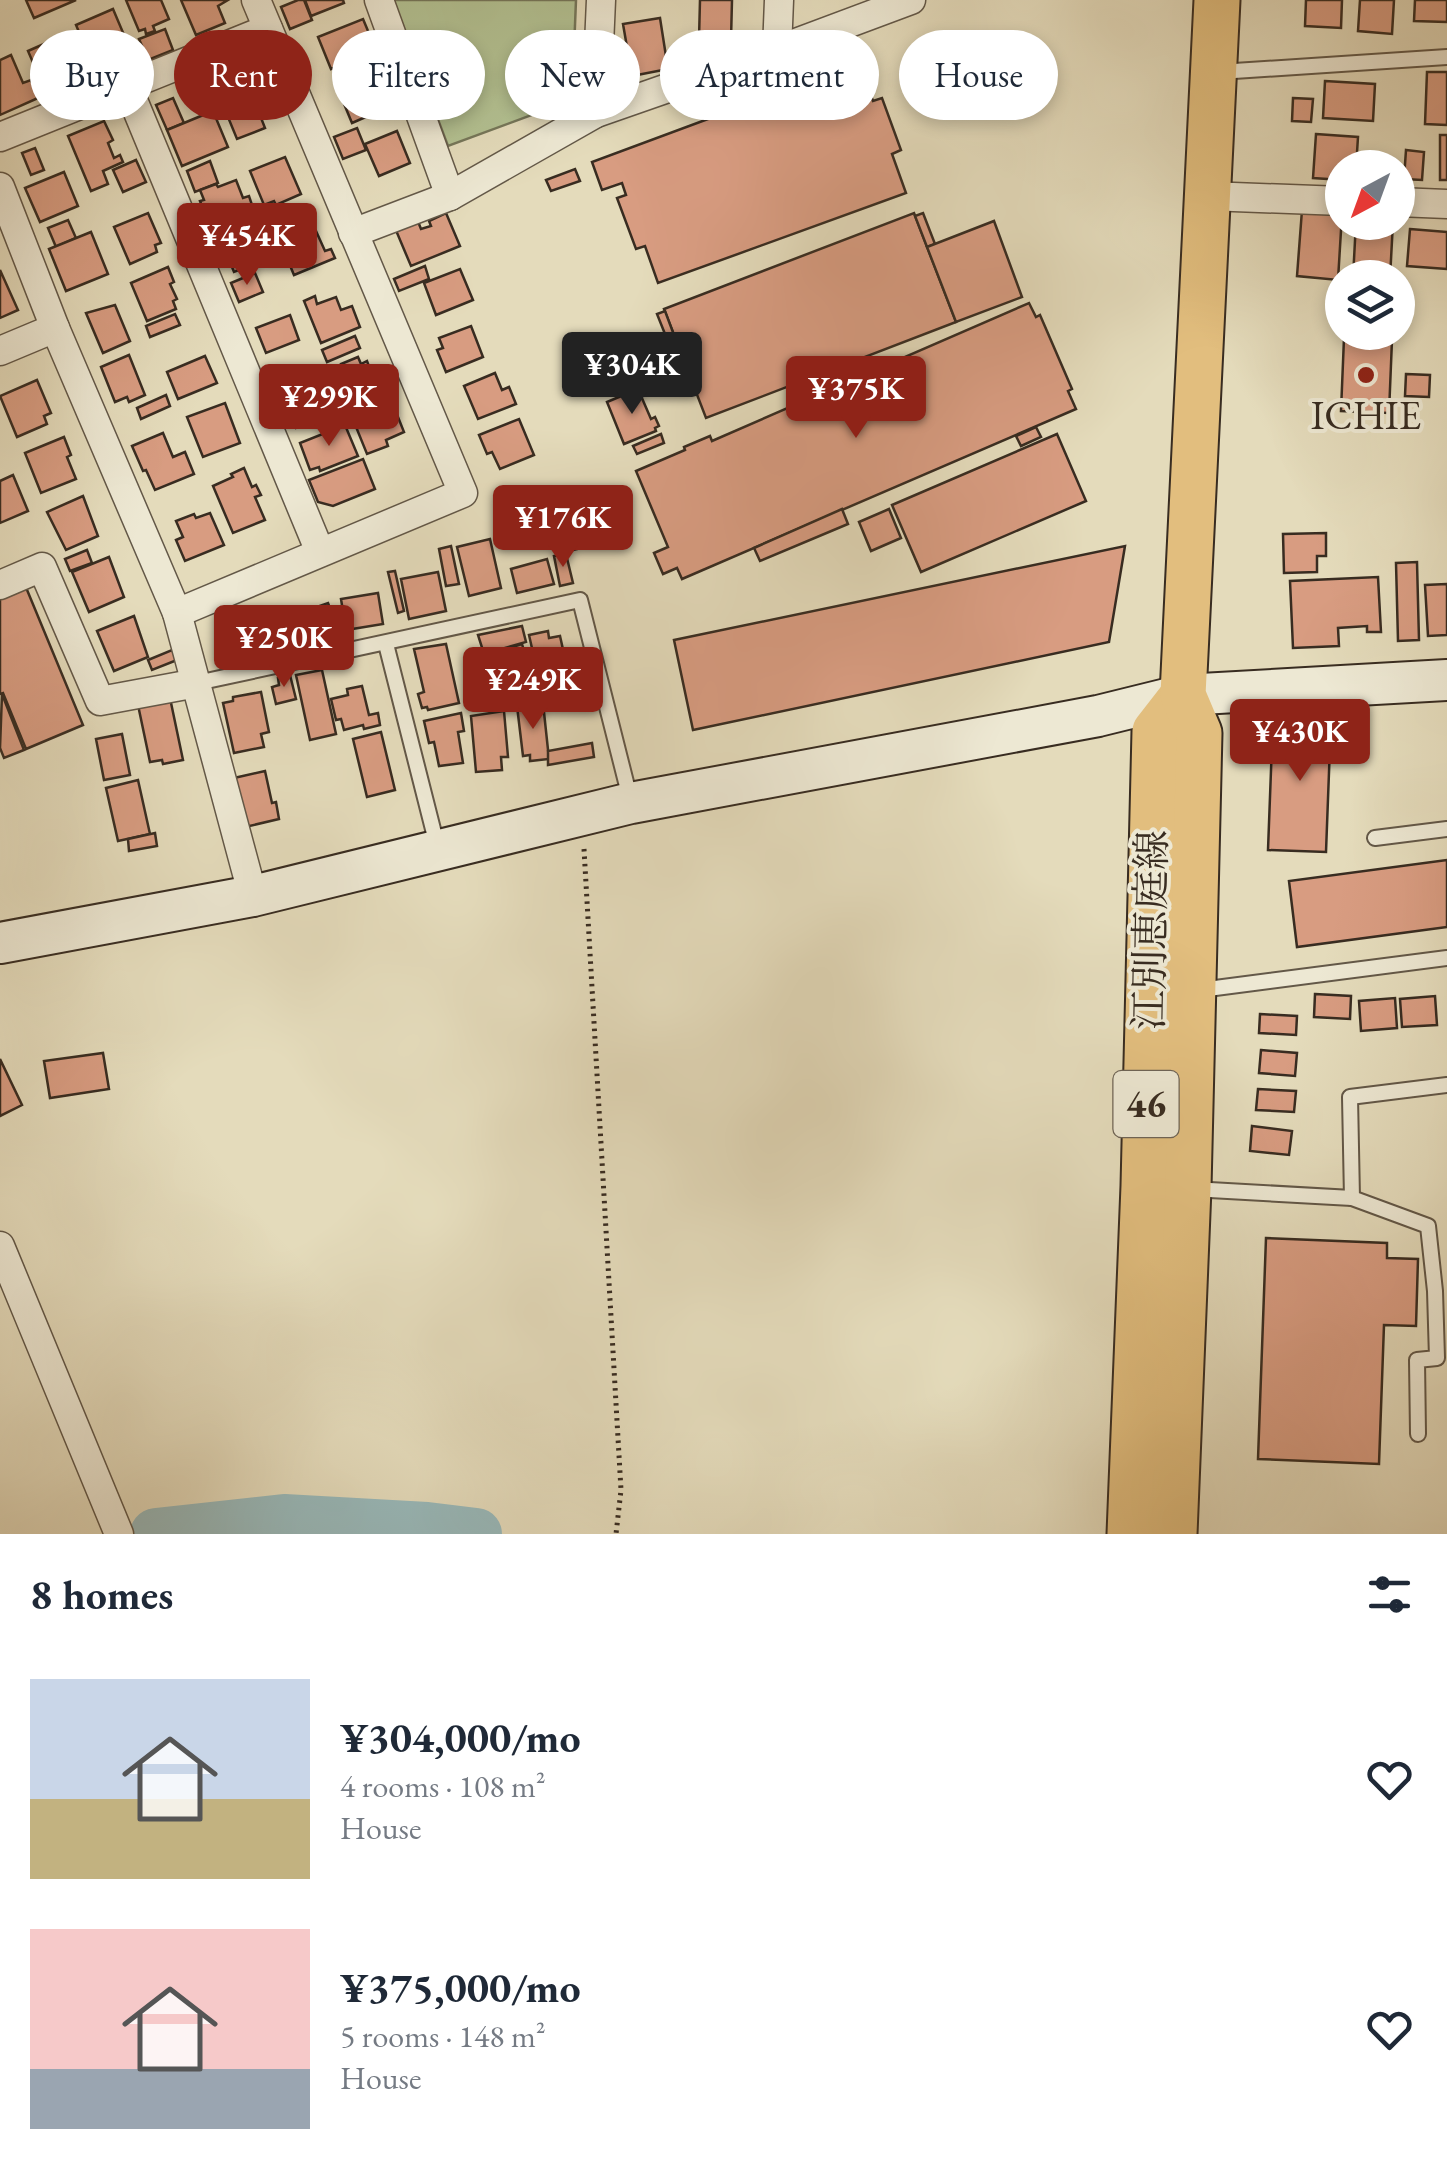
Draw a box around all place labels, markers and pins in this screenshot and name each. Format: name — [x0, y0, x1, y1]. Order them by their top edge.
pin: ¥454K — [177, 203, 317, 288]
pin: ¥304K — [562, 332, 702, 417]
pin: ¥375K — [786, 356, 926, 441]
pin: ¥299K — [259, 364, 399, 449]
marker: ICHIE — [1355, 364, 1377, 386]
place label: ICHIE — [1311, 389, 1421, 441]
pin: ¥176K — [493, 485, 633, 570]
pin: ¥250K — [214, 605, 354, 690]
pin: ¥249K — [463, 647, 603, 732]
pin: ¥430K — [1230, 699, 1370, 784]

